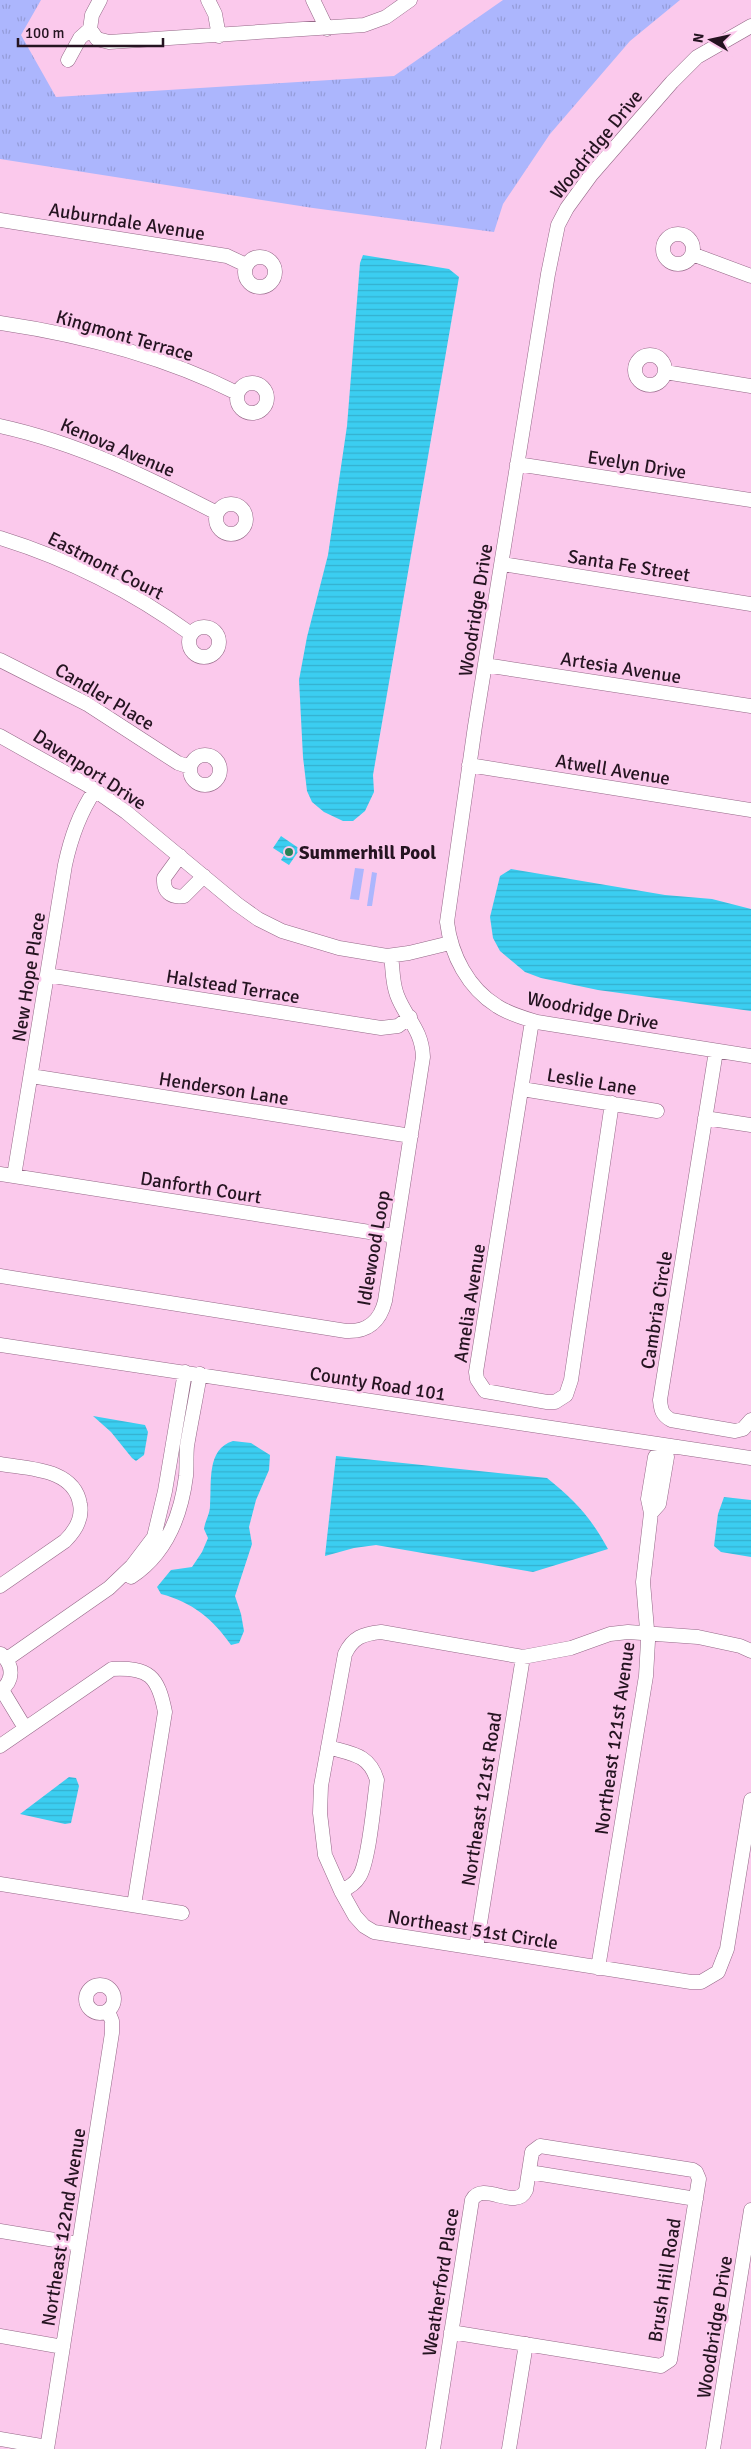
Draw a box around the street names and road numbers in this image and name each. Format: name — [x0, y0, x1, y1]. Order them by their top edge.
street label: Woodridge Drive — [545, 85, 648, 204]
street label: Auburndale Avenue — [47, 198, 207, 246]
street label: Kingmont Terrace — [53, 305, 196, 367]
street label: Kenova Avenue — [57, 413, 179, 483]
street label: Evelyn Drive — [586, 445, 688, 485]
street label: Eastmont Court — [43, 526, 168, 606]
street label: Woodridge Drive — [454, 542, 498, 678]
street label: Santa Fe Street — [566, 544, 692, 588]
street label: Artesia Avenue — [559, 647, 683, 689]
street label: Candler Place — [50, 658, 159, 736]
street label: Davenport Drive — [28, 724, 151, 815]
street label: Atwell Avenue — [554, 749, 672, 791]
street label: New Hope Place — [7, 911, 51, 1044]
street label: Halstead Terrace — [164, 965, 301, 1009]
street label: Woodridge Drive — [525, 986, 661, 1036]
street label: Leslie Lane — [545, 1063, 639, 1101]
street label: Henderson Lane — [157, 1067, 291, 1111]
street label: Danforth Court — [139, 1167, 264, 1209]
street label: Idlewood Loop — [352, 1188, 396, 1308]
street label: Amelia Avenue — [449, 1242, 491, 1364]
street label: Cambria Circle — [636, 1249, 678, 1371]
street label: County Road 101 — [308, 1361, 448, 1407]
street label: Northeast 121st Avenue — [590, 1640, 640, 1836]
street label: Northeast 121st Road — [456, 1710, 508, 1888]
street label: Northeast 51st Circle — [386, 1905, 560, 1955]
street label: Northeast 122nd Avenue — [36, 2126, 92, 2328]
street label: Weatherford Place — [417, 2206, 465, 2358]
street label: Brush Hill Road — [643, 2216, 687, 2344]
street label: Woodbridge Drive — [692, 2254, 738, 2400]

